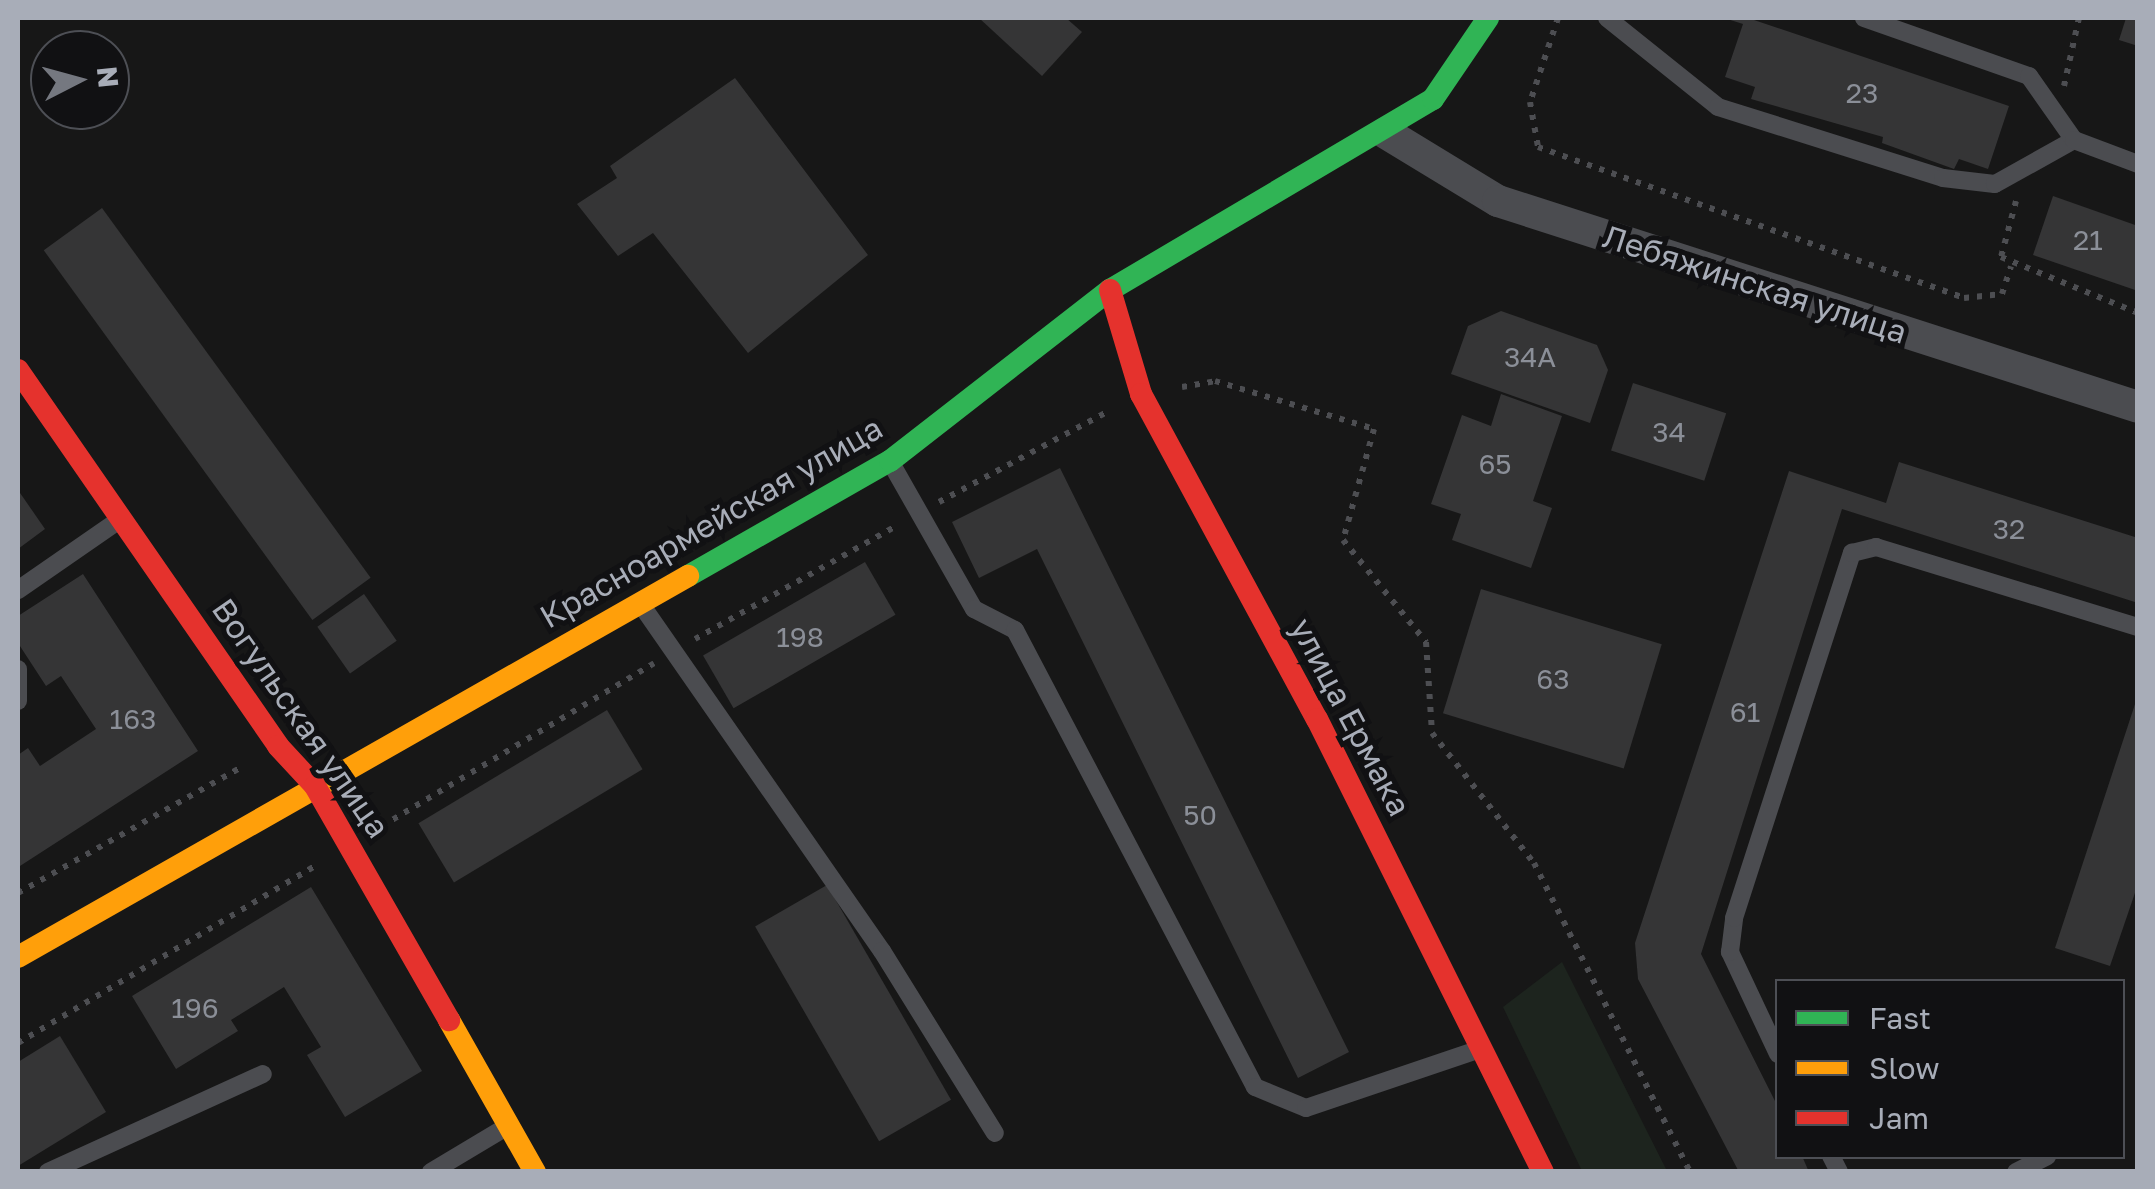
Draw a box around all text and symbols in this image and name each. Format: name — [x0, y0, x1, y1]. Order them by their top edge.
north arrow — [30, 30, 130, 130]
text: N — [91, 65, 126, 89]
house number: 23 — [1846, 76, 1878, 110]
street label: Лебяжинская улица — [1598, 217, 1912, 351]
house number: 21 — [2073, 223, 2103, 257]
house number: 34А — [1504, 340, 1556, 374]
street label: Красноармейская улица — [533, 408, 889, 636]
house number: 34 — [1652, 415, 1686, 449]
house number: 65 — [1478, 447, 1512, 481]
house number: 32 — [1993, 512, 2025, 546]
street label: Вогульская улица — [204, 591, 398, 845]
street label: улица Ермака — [1283, 612, 1419, 822]
house number: 198 — [776, 620, 824, 654]
house number: 63 — [1536, 662, 1570, 696]
house number: 61 — [1730, 695, 1760, 729]
house number: 163 — [110, 702, 156, 736]
house number: 50 — [1183, 798, 1217, 832]
legend — [1775, 979, 2125, 1159]
house number: 196 — [171, 991, 219, 1025]
text: Fast — [1869, 1000, 1931, 1036]
text: Slow — [1869, 1050, 1940, 1086]
text: Jam — [1869, 1100, 1929, 1136]

